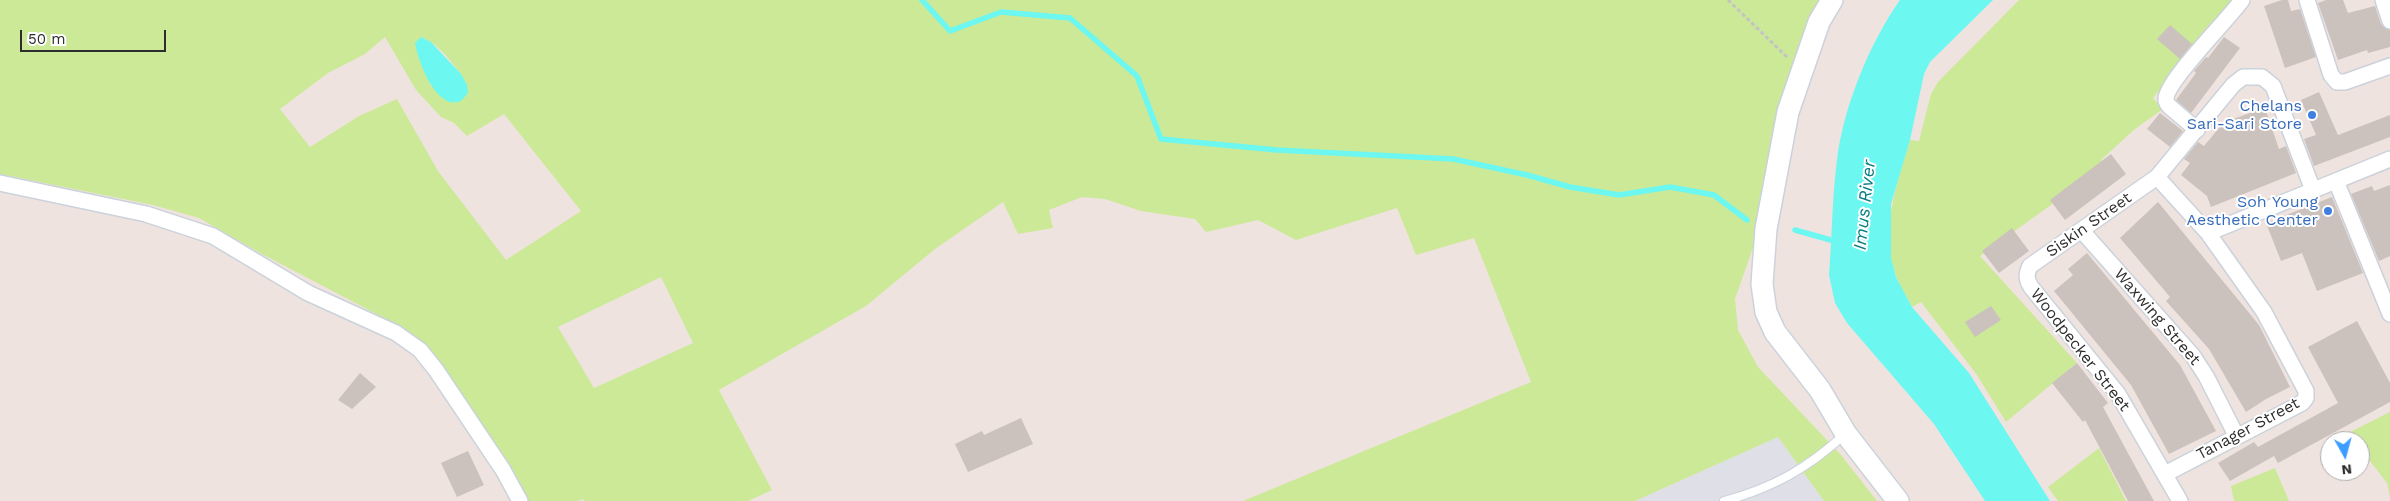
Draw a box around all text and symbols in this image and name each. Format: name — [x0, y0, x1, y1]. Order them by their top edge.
scale bar — [22, 20, 169, 52]
text: 50 m — [28, 30, 65, 48]
place label: Chelans Sari-Sari Store — [2187, 96, 2302, 134]
marker: Chelans Sari-Sari Store — [2306, 109, 2318, 121]
water label: Imus River — [1850, 159, 1880, 251]
street label: Siskin Street — [2043, 189, 2135, 261]
place label: Soh Young Aesthetic Center — [2186, 192, 2318, 230]
marker: Soh Young Aesthetic Center — [2322, 205, 2334, 217]
street label: Waxwing Street — [2110, 265, 2204, 369]
street label: Woodpecker Street — [2026, 285, 2134, 415]
street label: Tanager Street — [2193, 394, 2303, 464]
north arrow — [2320, 431, 2370, 481]
text: N — [2341, 461, 2353, 478]

